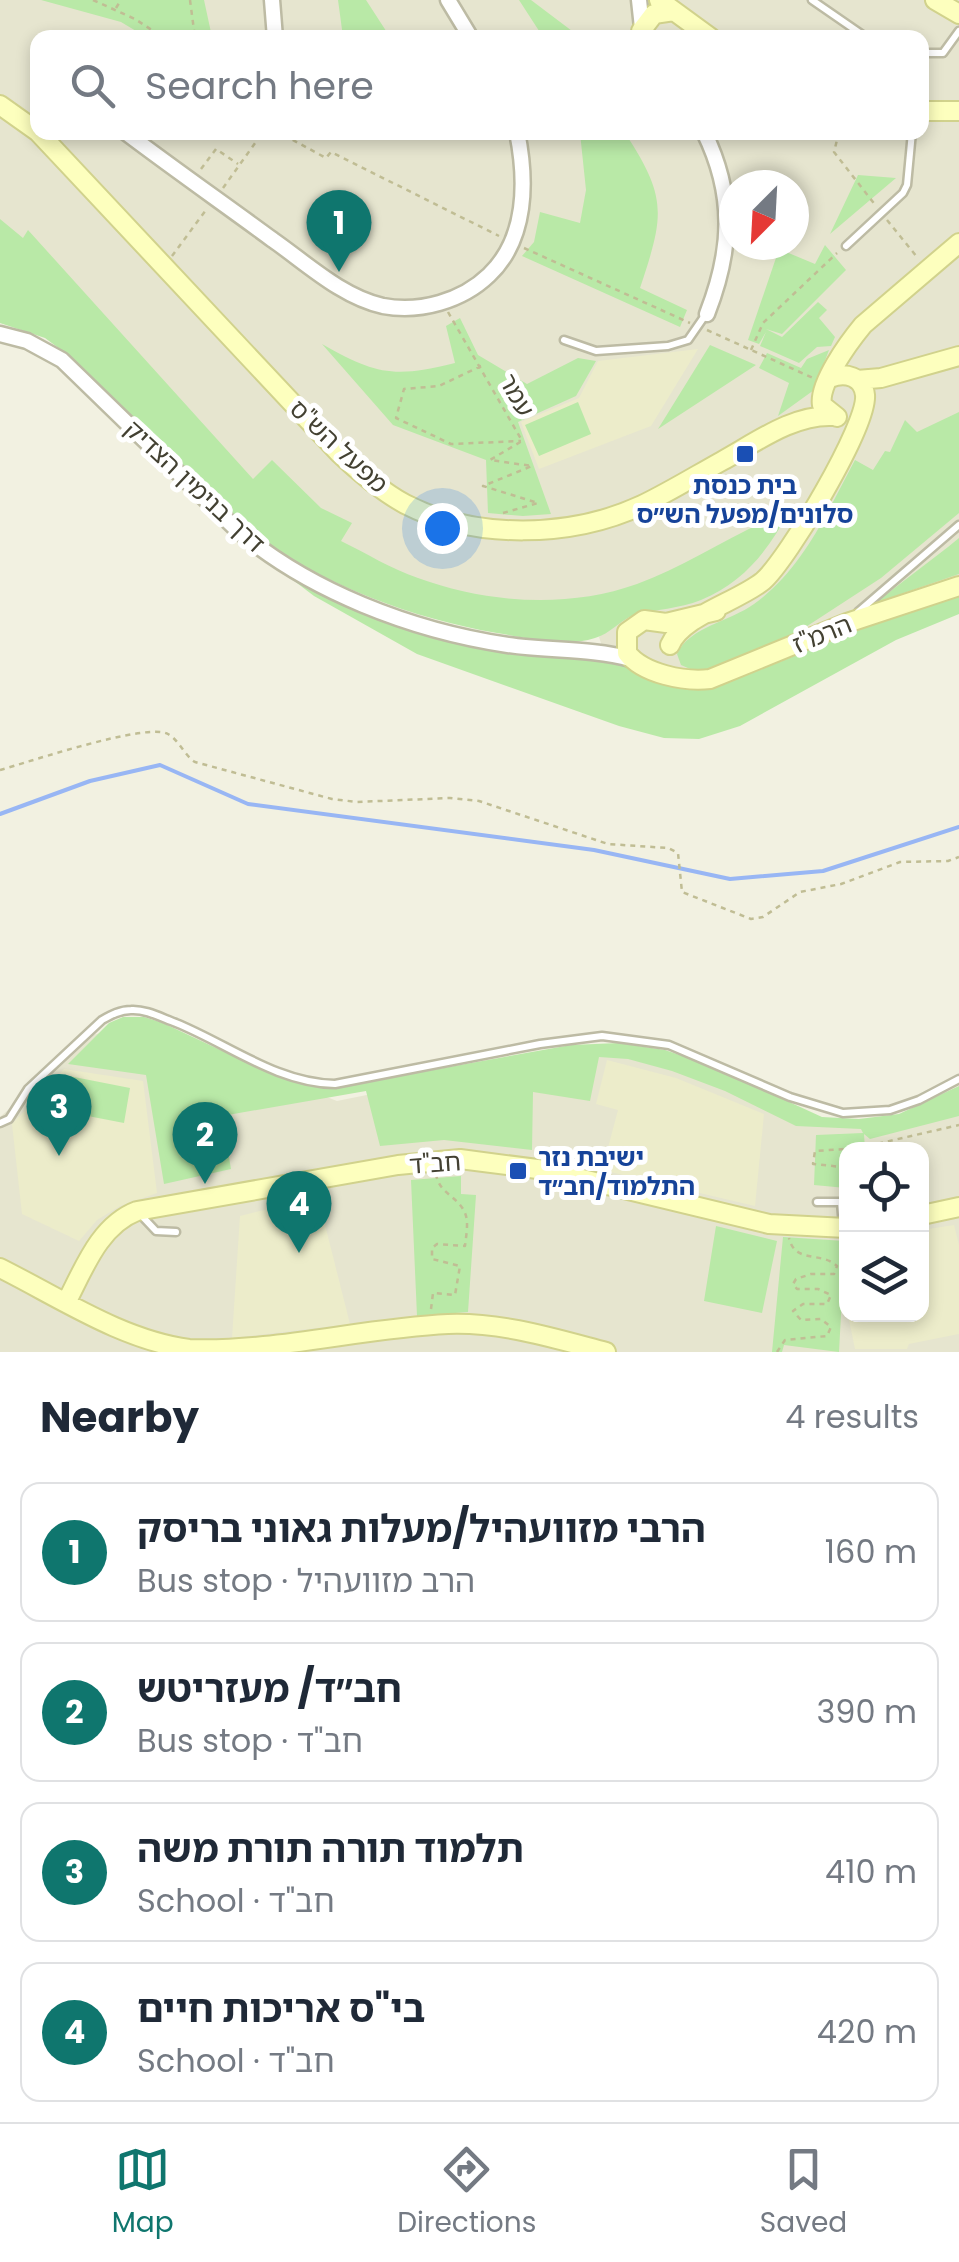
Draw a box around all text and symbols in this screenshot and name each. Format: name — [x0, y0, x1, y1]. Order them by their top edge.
search box — [30, 30, 929, 140]
icon: search — [65, 58, 120, 113]
text: Search here — [145, 59, 374, 112]
north arrow — [719, 170, 809, 260]
pin: 1 — [306, 190, 372, 272]
street label: עמר — [490, 367, 543, 423]
street label: מפעל הש"ס — [282, 392, 395, 501]
street label: דרך בנימין הצדיק — [117, 412, 273, 561]
marker: בית כנסת סלונים/מפעל הש״ס — [734, 443, 756, 465]
place label: בית כנסת סלונים/מפעל הש״ס — [636, 468, 854, 532]
your location — [417, 503, 468, 554]
street label: הרמ"ז — [788, 607, 857, 662]
pin: 3 — [27, 1074, 92, 1156]
pin: 2 — [172, 1102, 238, 1184]
place label: ישיבת נזר התלמוד/חב״ד — [538, 1140, 695, 1204]
map controls — [839, 1142, 929, 1322]
button: locate — [839, 1142, 929, 1232]
street label: חב"ד — [408, 1144, 462, 1183]
marker: ישיבת נזר התלמוד/חב״ד — [507, 1160, 529, 1182]
pin: 4 — [266, 1170, 332, 1253]
button: layers — [839, 1232, 929, 1322]
text: Nearby — [40, 1388, 199, 1447]
text: 4 results — [785, 1394, 919, 1439]
text: הרבי מזוועהיל/מעלות גאוני בריסק — [137, 1502, 706, 1555]
text: 1 — [68, 1529, 81, 1574]
text: 160 m — [825, 1529, 917, 1574]
text: Bus stop · הרב מזוועהיל — [137, 1558, 475, 1603]
text: חב״ד/ מעזריטש — [137, 1662, 402, 1715]
text: 2 — [65, 1689, 84, 1734]
text: 390 m — [816, 1689, 917, 1734]
text: Bus stop · חב"ד — [137, 1718, 363, 1763]
text: תלמוד תורה תורת משה — [137, 1822, 524, 1875]
text: 3 — [65, 1849, 84, 1894]
text: 410 m — [825, 1849, 917, 1894]
text: School · חב"ד — [137, 1878, 335, 1923]
text: בי"ס אריכות חיים — [137, 1982, 425, 2035]
text: 4 — [64, 2009, 85, 2054]
text: 420 m — [817, 2009, 917, 2054]
text: School · חב"ד — [137, 2038, 335, 2083]
tab: Map — [112, 2142, 174, 2244]
tab: Directions — [397, 2142, 536, 2244]
tab: Saved — [760, 2142, 847, 2244]

